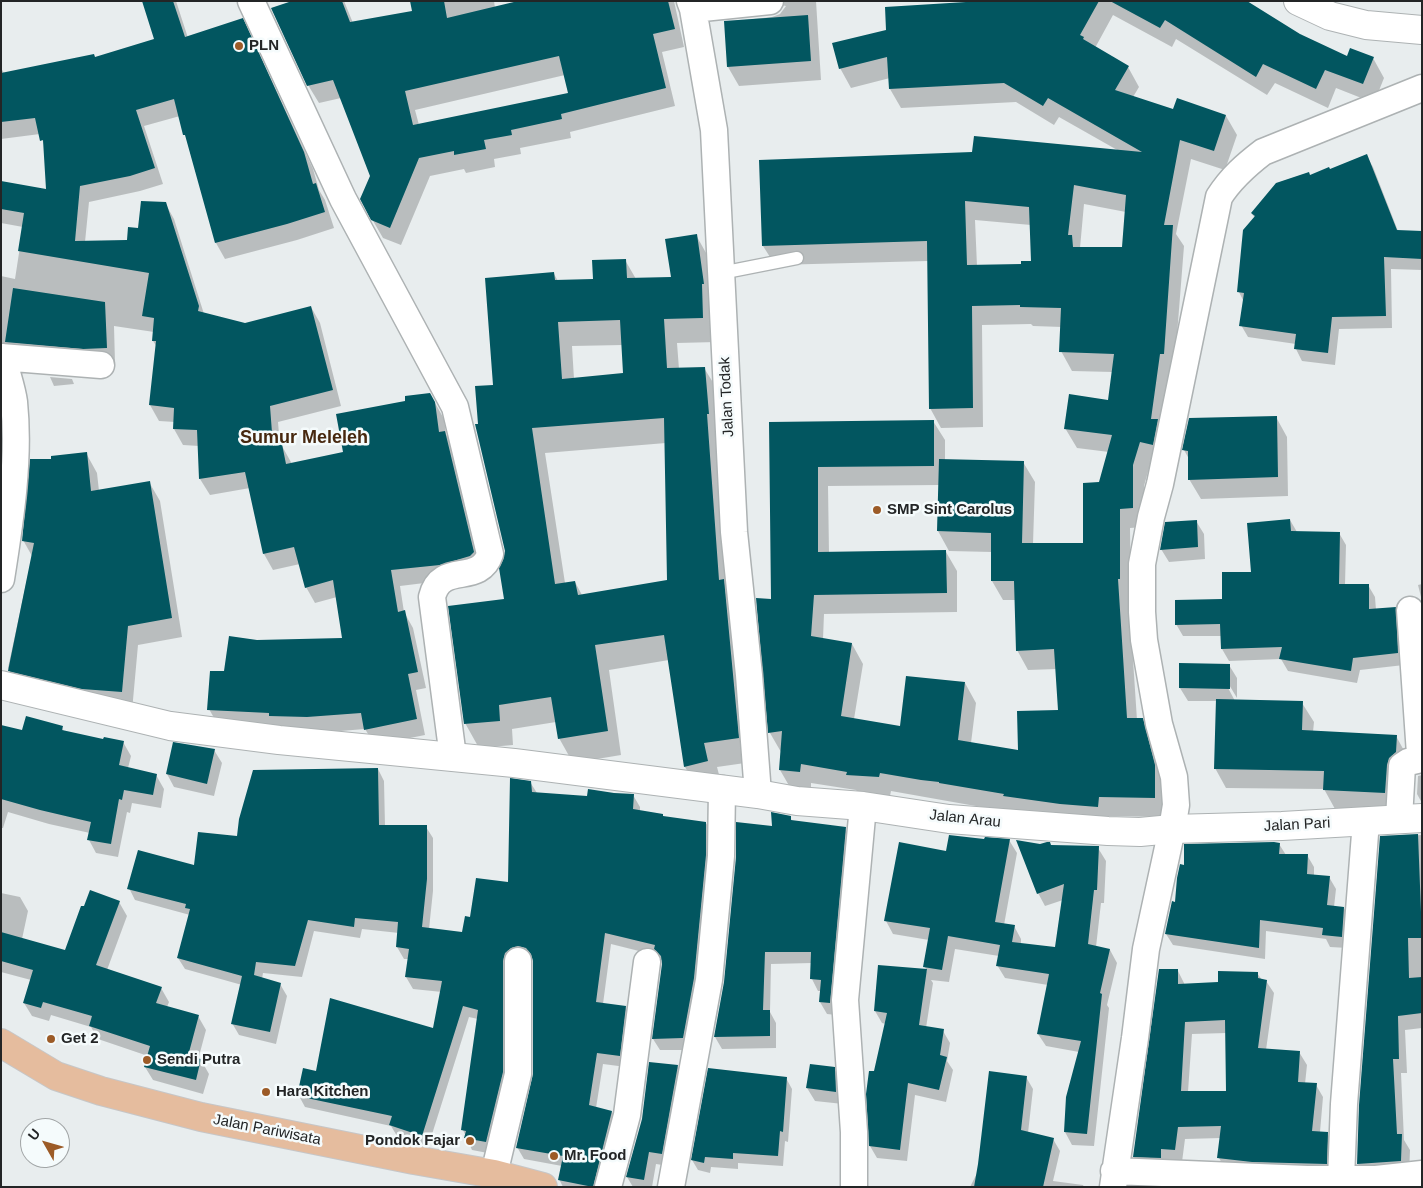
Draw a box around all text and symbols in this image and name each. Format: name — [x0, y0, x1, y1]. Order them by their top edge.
place label: PLN — [249, 37, 279, 55]
marker: PLN — [233, 40, 245, 52]
street label: Jalan Todak — [716, 357, 738, 437]
district label: Sumur Meleleh — [240, 427, 368, 449]
place label: SMP Sint Carolus — [887, 501, 1012, 519]
marker: SMP Sint Carolus — [871, 504, 883, 516]
street label: Jalan Arau — [928, 806, 1002, 832]
street label: Jalan Pari — [1263, 814, 1331, 836]
place label: Get 2 — [61, 1030, 99, 1048]
marker: Get 2 — [45, 1033, 57, 1045]
place label: Sendi Putra — [157, 1051, 240, 1069]
marker: Sendi Putra — [141, 1054, 153, 1066]
place label: Hara Kitchen — [276, 1083, 369, 1101]
marker: Hara Kitchen — [260, 1086, 272, 1098]
street label: Jalan Pariwisata — [212, 1111, 322, 1149]
north arrow — [20, 1118, 70, 1168]
text: U — [25, 1125, 43, 1143]
place label: Pondok Fajar — [365, 1132, 460, 1150]
marker: Pondok Fajar — [464, 1135, 476, 1147]
place label: Mr. Food — [564, 1147, 626, 1165]
marker: Mr. Food — [548, 1150, 560, 1162]

